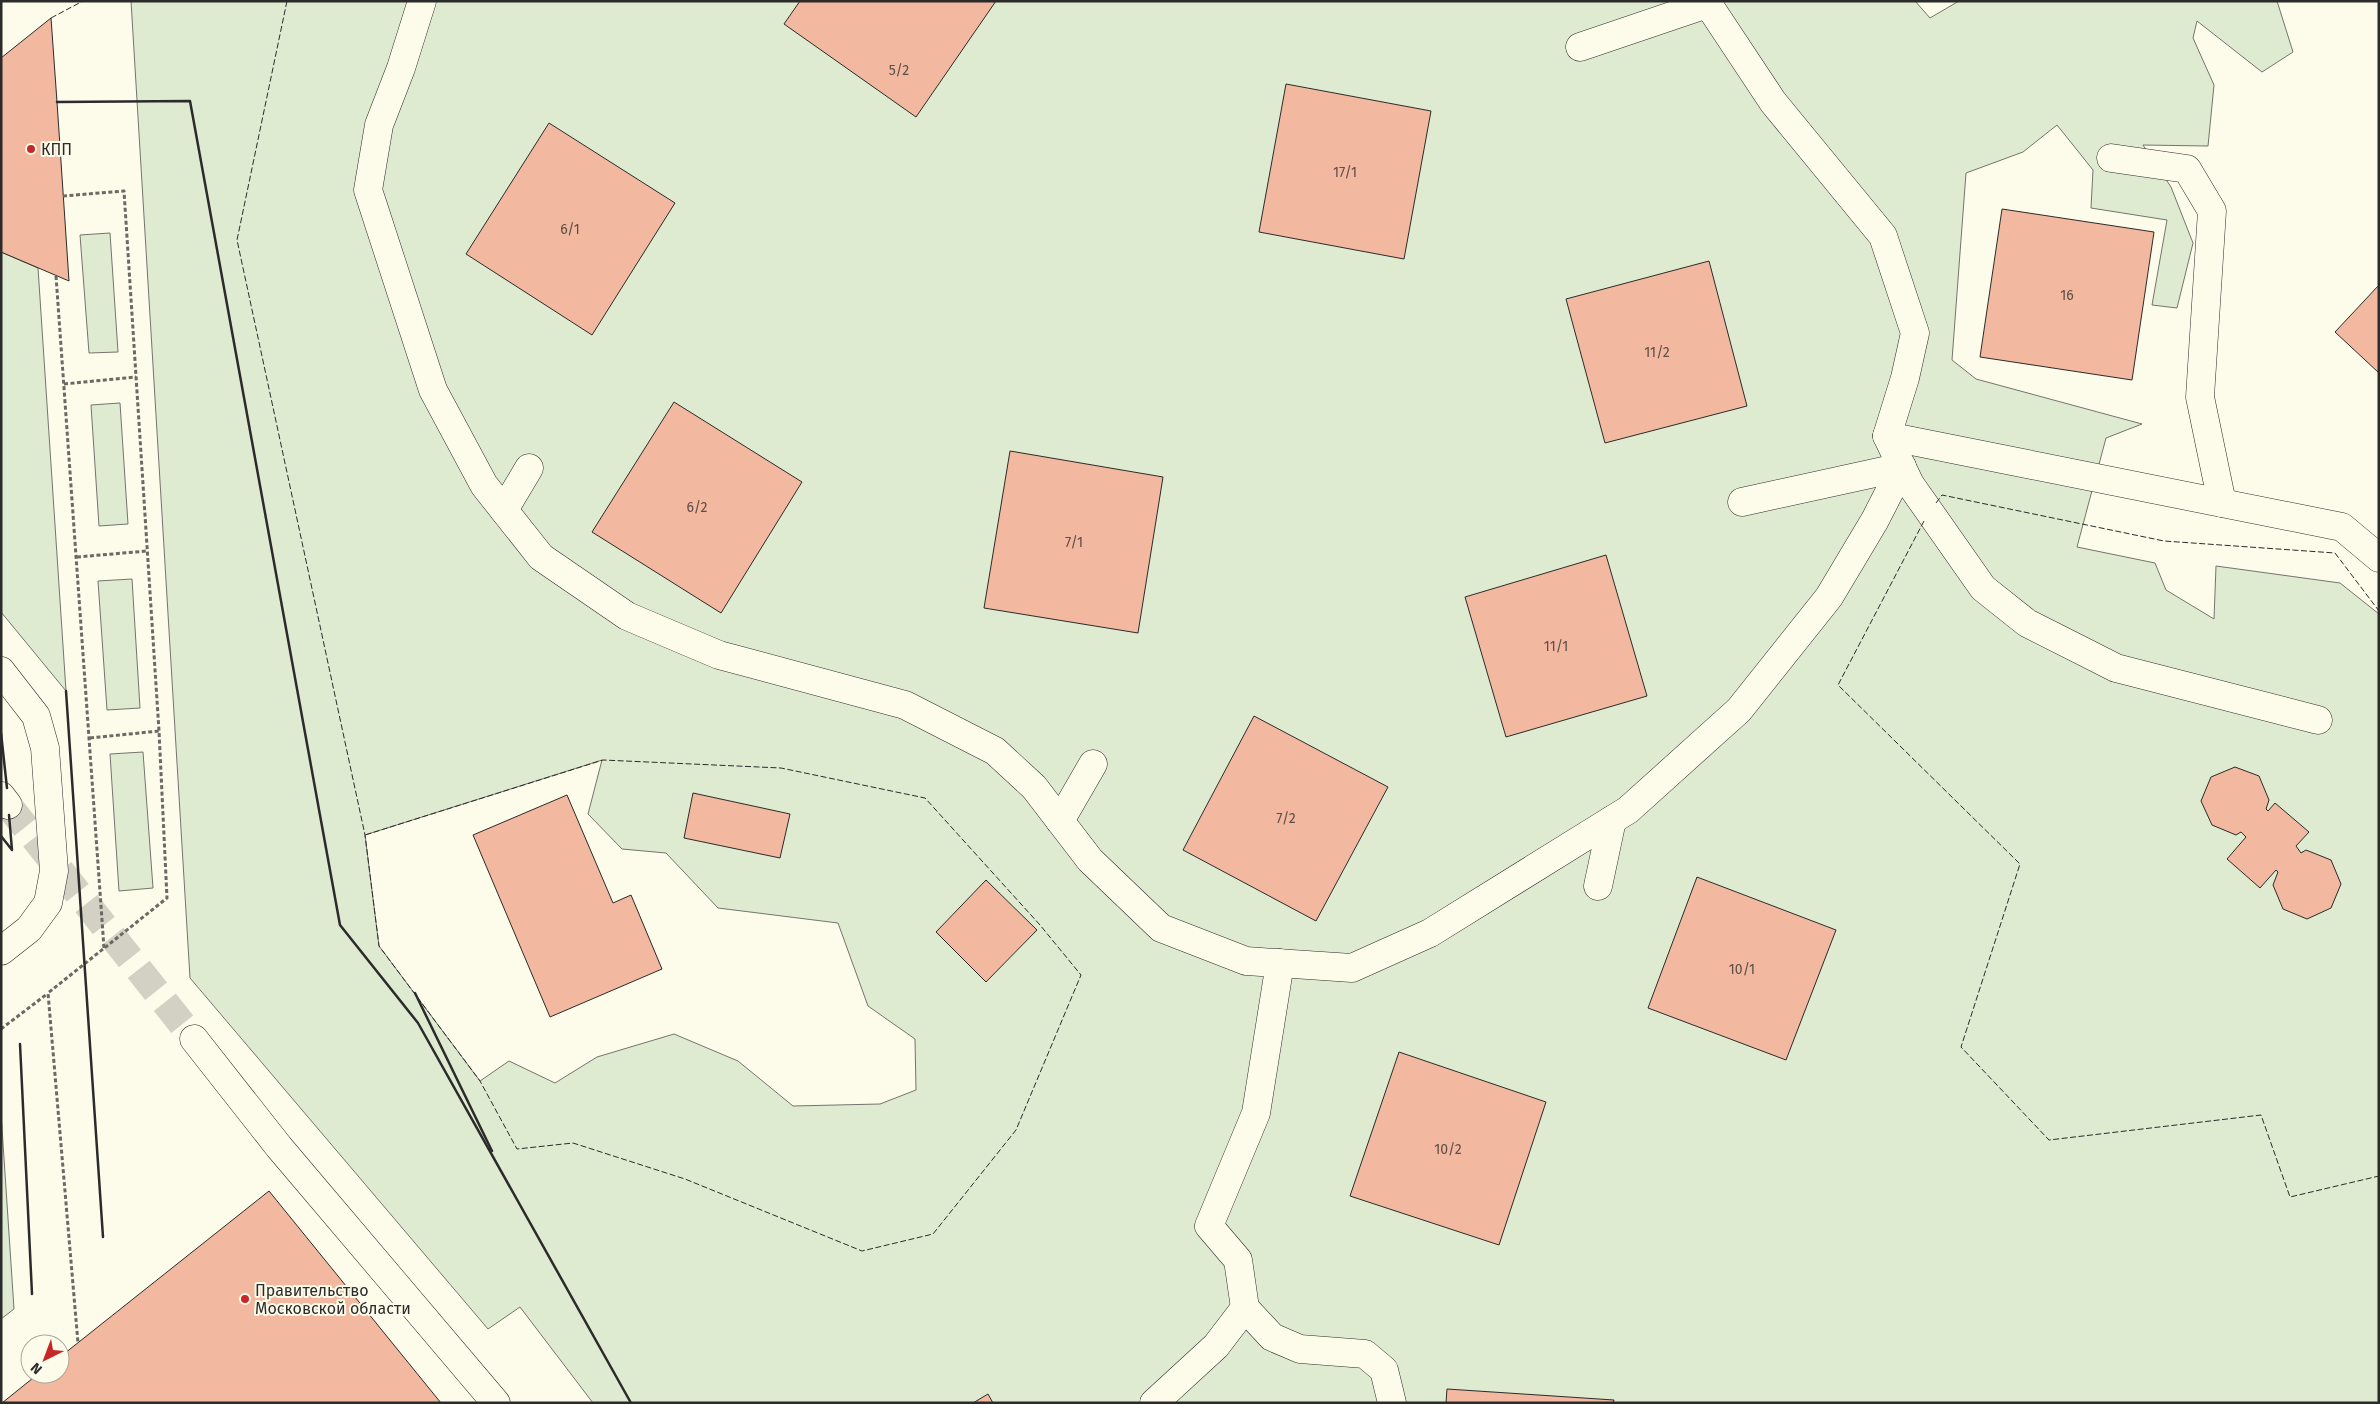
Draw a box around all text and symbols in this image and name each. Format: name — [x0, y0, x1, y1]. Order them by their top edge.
house number: 5/2 — [889, 62, 909, 79]
place label: КПП — [41, 140, 72, 159]
marker: КПП — [25, 143, 37, 155]
house number: 17/1 — [1333, 164, 1357, 181]
house number: 6/1 — [560, 221, 580, 238]
house number: 16 — [2060, 287, 2074, 304]
house number: 11/2 — [1644, 344, 1670, 361]
house number: 6/2 — [687, 499, 707, 516]
house number: 7/1 — [1065, 534, 1083, 551]
house number: 11/1 — [1544, 638, 1568, 655]
house number: 7/2 — [1276, 810, 1296, 827]
house number: 10/1 — [1729, 961, 1755, 978]
house number: 10/2 — [1434, 1141, 1462, 1158]
place label: Правительство Московской области — [255, 1281, 411, 1318]
marker: Правительство Московской области — [239, 1293, 251, 1305]
north arrow — [20, 1334, 70, 1384]
text: N — [27, 1359, 46, 1378]

